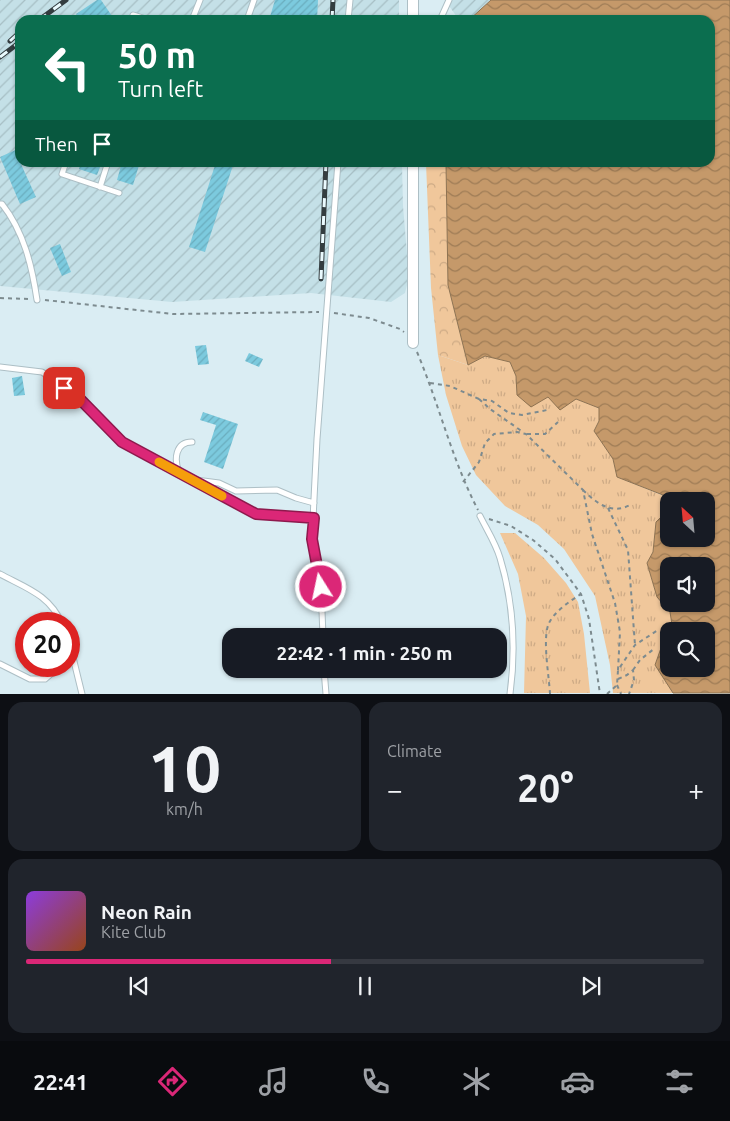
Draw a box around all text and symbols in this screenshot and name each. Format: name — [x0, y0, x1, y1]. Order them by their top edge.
icon: left — [35, 35, 100, 100]
text: 50 m — [118, 35, 196, 75]
text: Turn left — [118, 76, 203, 101]
icon: arrive — [88, 130, 116, 158]
text: Then — [35, 133, 78, 155]
pin — [43, 367, 85, 409]
icon: arrive — [50, 374, 78, 402]
north arrow — [660, 492, 715, 548]
map controls — [660, 492, 715, 677]
button: sound — [660, 557, 715, 612]
position arrow — [294, 560, 346, 612]
speed limit sign: 20 — [15, 612, 80, 677]
button: search — [660, 622, 715, 677]
text: 22:42 · 1 min · 250 m — [277, 642, 452, 664]
text: 10 — [148, 731, 221, 804]
text: Climate — [387, 742, 442, 760]
text: 20° — [517, 767, 574, 809]
text: − — [387, 774, 403, 805]
text: + — [688, 774, 704, 805]
text: km/h — [166, 800, 203, 818]
text: Neon Rain — [101, 901, 192, 923]
text: Kite Club — [101, 923, 166, 941]
icon: previous — [125, 972, 153, 1000]
icon: pause — [351, 972, 379, 1000]
icon: next — [577, 972, 605, 1000]
icon: directions — [155, 1064, 190, 1099]
icon: music — [256, 1064, 291, 1099]
icon: phone — [358, 1064, 393, 1099]
icon: climate — [459, 1064, 494, 1099]
icon: car — [560, 1064, 595, 1099]
icon: filters — [662, 1064, 697, 1099]
text: 22:41 — [33, 1069, 88, 1094]

